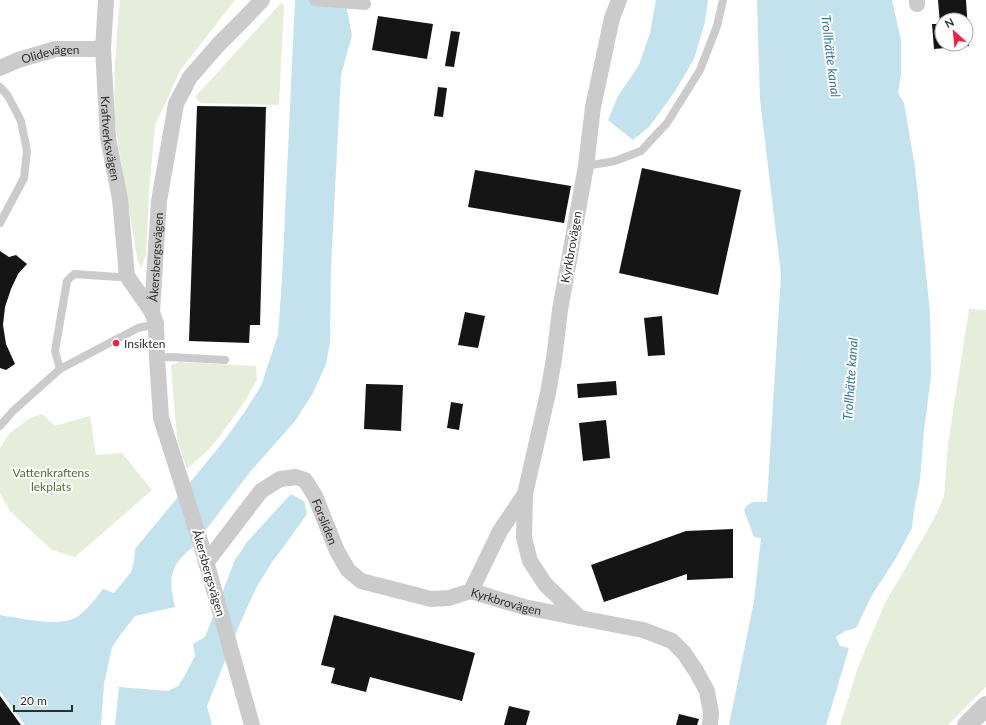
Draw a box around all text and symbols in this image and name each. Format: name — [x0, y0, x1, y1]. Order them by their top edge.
north arrow — [934, 12, 974, 52]
water label: Trollhätte kanal — [818, 14, 844, 98]
text: N — [943, 15, 956, 30]
street label: Olidevägen — [19, 42, 79, 66]
street label: Kraftverksvägen — [98, 96, 124, 182]
street label: Kyrkbrovägen — [557, 210, 585, 284]
street label: Åkersbergsvägen — [145, 212, 166, 302]
place label: Insikten — [124, 336, 165, 351]
water label: Trollhätte kanal — [839, 337, 861, 421]
marker: Insikten — [111, 338, 121, 348]
park label: Vattenkraftens lekplats — [13, 465, 89, 494]
street label: Forsliden — [309, 496, 341, 547]
street label: Åkersbergsvägen — [189, 528, 229, 618]
street label: Kyrkbrovägen — [469, 584, 543, 618]
scale bar — [14, 687, 72, 713]
text: 20 m — [20, 693, 47, 708]

